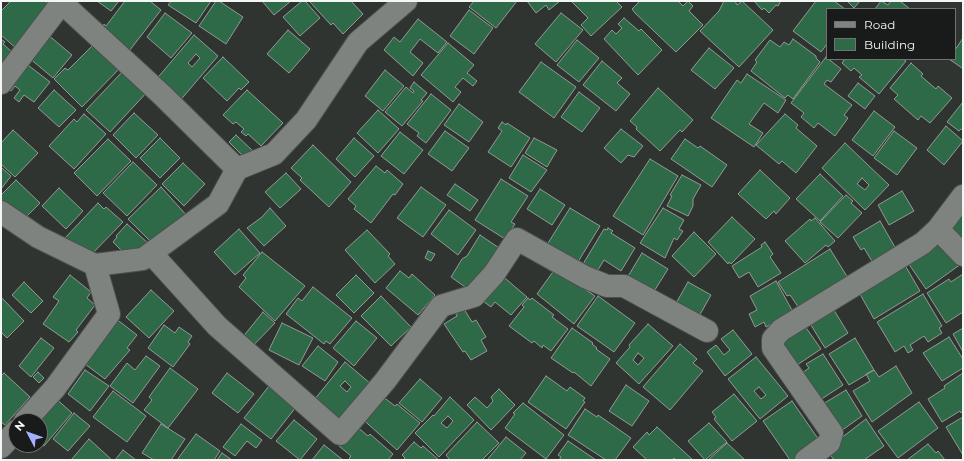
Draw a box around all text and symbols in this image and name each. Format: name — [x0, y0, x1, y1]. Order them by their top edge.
legend — [826, 8, 956, 60]
text: Road — [864, 17, 895, 32]
text: Building — [864, 37, 915, 52]
north arrow — [8, 413, 48, 453]
text: N — [11, 418, 28, 434]

